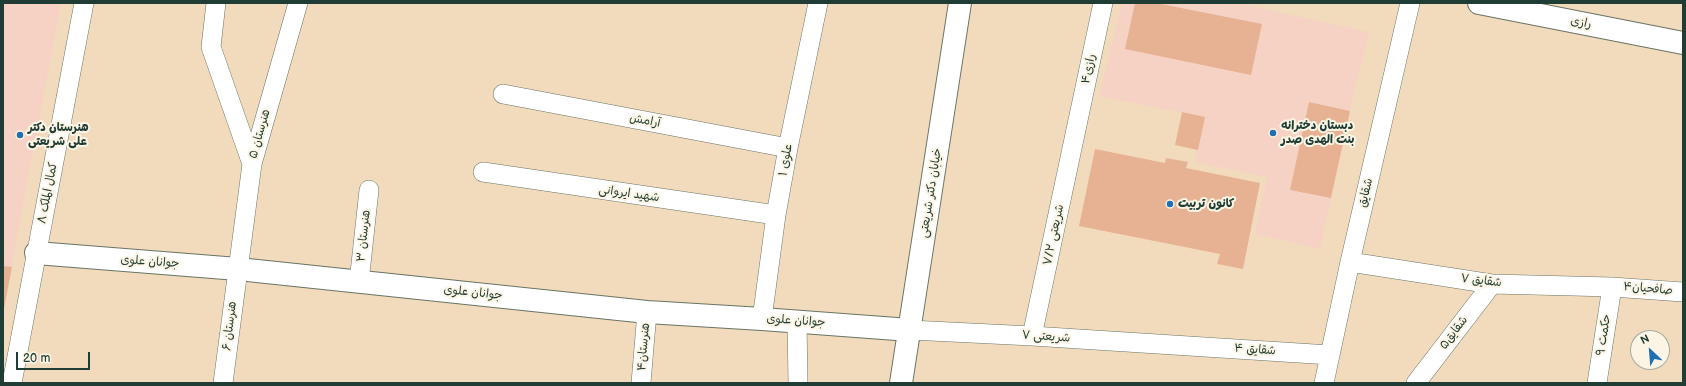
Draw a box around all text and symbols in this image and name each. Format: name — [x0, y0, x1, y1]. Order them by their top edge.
street label: رازی — [1569, 14, 1593, 32]
street label: رازی۴ — [1079, 53, 1099, 85]
street label: هنرستان ۵ — [246, 108, 274, 160]
street label: آرامش — [628, 111, 662, 131]
place label: دبستان دخترانه بنت الهدی صدر — [1281, 119, 1355, 147]
place label: هنرستان دکتر علی شریعتی — [28, 121, 89, 149]
marker: دبستان دخترانه بنت الهدی صدر — [1268, 128, 1278, 138]
marker: هنرستان دکتر علی شریعتی — [15, 130, 25, 140]
street label: علوی ۱ — [776, 143, 796, 177]
street label: خیابان دکتر شریعتی — [917, 147, 945, 239]
street label: کمال الملک ۸ — [35, 161, 61, 225]
street label: شقایق — [1356, 177, 1376, 209]
street label: شهید ایروانی — [598, 183, 660, 205]
place label: کانون تربیت — [1178, 197, 1234, 211]
marker: کانون تربیت — [1165, 199, 1175, 209]
street label: شریعتی ۷/۲ — [1041, 203, 1067, 267]
street label: هنرستان ۳ — [354, 209, 374, 263]
street label: جوانان علوی — [120, 253, 180, 271]
street label: شقایق ۷ — [1460, 271, 1502, 291]
street label: صافحیان۴ — [1623, 280, 1673, 298]
street label: جوانان علوی — [443, 283, 503, 303]
street label: هنرستان ۶ — [220, 300, 240, 352]
street label: جوانان علوی — [766, 312, 826, 330]
street label: حکمت ۹ — [1594, 313, 1614, 357]
street label: شقایق۵ — [1437, 314, 1471, 352]
street label: هنرستان۴ — [635, 322, 653, 372]
street label: ۷ شریعتی — [1021, 328, 1071, 346]
north arrow — [1630, 330, 1670, 370]
text: N — [1638, 332, 1652, 347]
street label: شقایق ۴ — [1234, 341, 1276, 359]
scale bar — [18, 344, 92, 370]
text: 20 m — [23, 351, 50, 366]

